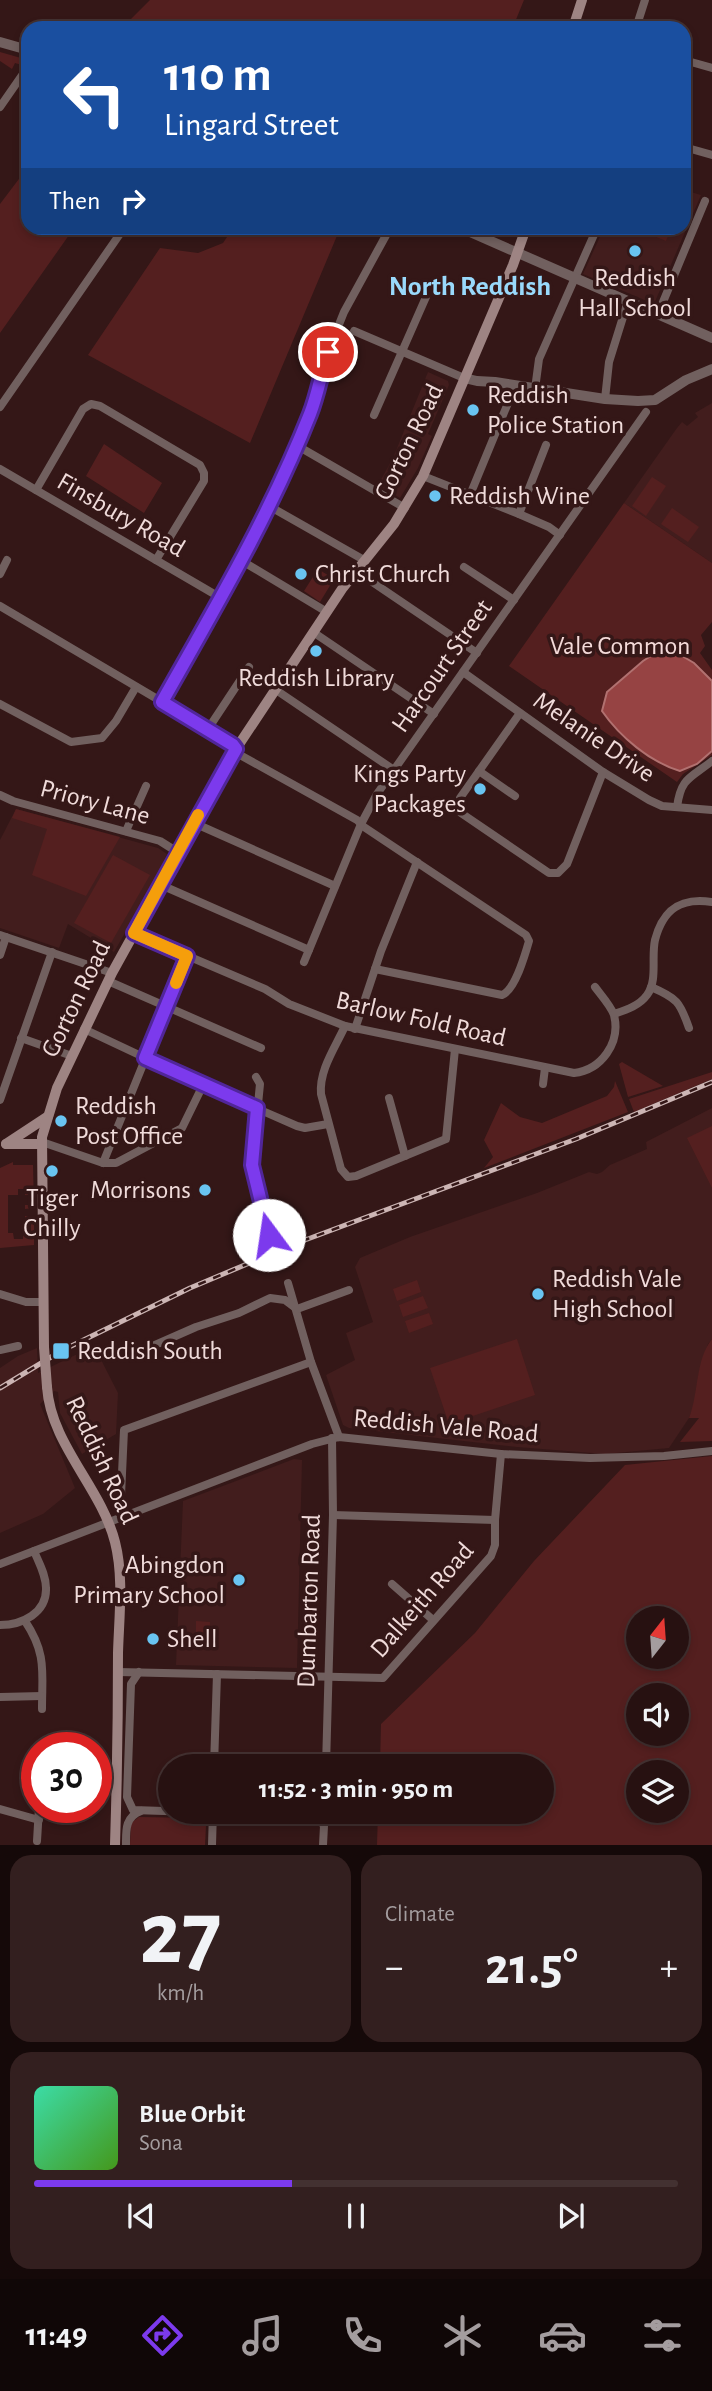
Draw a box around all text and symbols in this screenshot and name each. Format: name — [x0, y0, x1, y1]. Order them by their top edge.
icon: left — [49, 49, 140, 140]
text: 110 m — [164, 51, 272, 100]
text: Lingard Street — [164, 109, 339, 141]
icon: right — [114, 182, 152, 220]
text: Then — [49, 188, 100, 214]
marker: Reddish Hall School — [627, 243, 643, 259]
place label: Reddish Hall School — [578, 265, 692, 321]
district label: North Reddish — [389, 273, 551, 301]
pin — [298, 322, 358, 382]
icon: arrive — [309, 333, 347, 371]
street label: Gorton Road — [370, 380, 448, 504]
place label: Reddish Police Station — [487, 382, 624, 438]
marker: Reddish Police Station — [465, 402, 481, 418]
street label: Finsbury Road — [53, 468, 189, 562]
place label: Reddish Wine — [449, 483, 590, 509]
marker: Reddish Wine — [427, 488, 443, 504]
place label: Christ Church — [315, 561, 451, 587]
marker: Christ Church — [293, 566, 309, 582]
street label: Harcourt Street — [387, 595, 497, 737]
park label: Vale Common — [550, 633, 690, 659]
marker: Reddish Library — [308, 643, 324, 659]
place label: Reddish Library — [238, 665, 394, 691]
street label: Melanie Drive — [529, 687, 659, 787]
place label: Kings Party Packages — [353, 761, 466, 817]
street label: Priory Lane — [37, 775, 153, 829]
marker: Kings Party Packages — [472, 781, 488, 797]
street label: Gorton Road — [37, 937, 115, 1061]
street label: Barlow Fold Road — [333, 987, 509, 1051]
place label: Reddish Post Office — [75, 1093, 183, 1149]
marker: Reddish Post Office — [53, 1113, 69, 1129]
marker: Tiger Chilly — [44, 1163, 60, 1179]
place label: Morrisons — [90, 1177, 191, 1203]
marker: Morrisons — [197, 1182, 213, 1198]
place label: Tiger Chilly — [23, 1185, 81, 1241]
position arrow — [232, 1198, 306, 1272]
place label: Reddish Vale High School — [552, 1266, 682, 1322]
marker: Reddish Vale High School — [530, 1286, 546, 1302]
place label: Reddish South — [77, 1338, 223, 1364]
marker: Reddish South — [51, 1341, 71, 1361]
street label: Reddish Road — [61, 1392, 143, 1528]
street label: Reddish Vale Road — [352, 1405, 540, 1447]
street label: Dumbarton Road — [293, 1514, 325, 1688]
street label: Dalkeith Road — [365, 1538, 479, 1662]
place label: Abingdon Primary School — [73, 1552, 225, 1608]
marker: Abingdon Primary School — [231, 1572, 247, 1588]
north arrow — [626, 1606, 690, 1670]
map controls — [626, 1606, 689, 1823]
place label: Shell — [167, 1626, 217, 1652]
marker: Shell — [145, 1631, 161, 1647]
button: sound — [626, 1683, 689, 1746]
speed limit sign: 30 — [21, 1732, 112, 1823]
button: layers — [626, 1760, 689, 1823]
text: 11:52 · 3 min · 950 m — [259, 1776, 453, 1802]
text: 27 — [139, 1889, 222, 1980]
text: Climate — [385, 1903, 455, 1926]
text: 21.5° — [485, 1941, 578, 1993]
text: − — [385, 1949, 403, 1987]
text: + — [660, 1949, 678, 1987]
text: km/h — [157, 1982, 204, 2005]
text: Blue Orbit — [139, 2101, 245, 2127]
text: Sona — [139, 2132, 183, 2155]
icon: previous — [122, 2197, 160, 2235]
icon: pause — [337, 2197, 375, 2235]
icon: next — [552, 2197, 590, 2235]
icon: directions — [138, 2311, 187, 2360]
icon: music — [238, 2311, 287, 2360]
icon: phone — [338, 2311, 387, 2360]
icon: climate — [438, 2311, 487, 2360]
icon: car — [538, 2311, 587, 2360]
icon: filters — [638, 2311, 687, 2360]
text: 11:49 — [25, 2319, 87, 2351]

